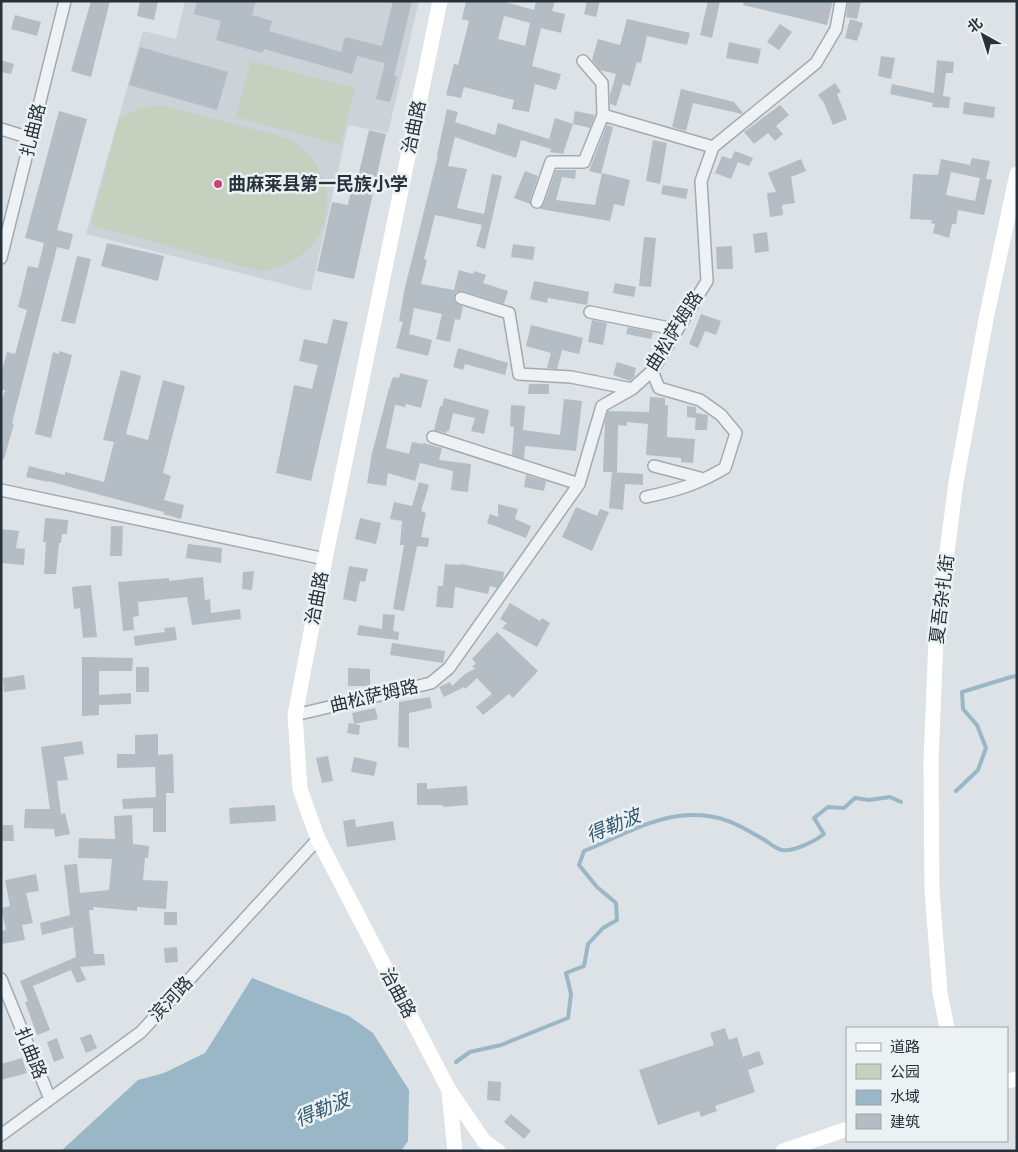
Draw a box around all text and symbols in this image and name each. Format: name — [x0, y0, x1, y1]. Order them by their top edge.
north arrow — [958, 10, 1008, 60]
text: 北 — [963, 13, 987, 37]
street label: 治曲路 — [396, 98, 432, 156]
street label: 扎曲路 — [14, 101, 52, 159]
place label: 曲麻莱县第一民族小学 — [228, 171, 408, 197]
marker: 曲麻莱县第一民族小学 — [212, 178, 224, 190]
street label: 曲松萨姆路 — [639, 286, 709, 376]
street label: 夏吾杂扎街 — [924, 553, 960, 645]
street label: 治曲路 — [299, 569, 335, 627]
street label: 曲松萨姆路 — [327, 673, 421, 719]
water label: 得勒波 — [582, 801, 647, 849]
street label: 治曲路 — [374, 963, 422, 1023]
street label: 滨河路 — [143, 970, 199, 1028]
street label: 扎曲路 — [9, 1023, 53, 1083]
legend — [846, 1027, 1008, 1142]
text: 道路 — [890, 1036, 920, 1058]
text: 公园 — [890, 1061, 920, 1083]
water label: 得勒波 — [291, 1085, 356, 1133]
text: 水域 — [890, 1086, 920, 1108]
text: 建筑 — [890, 1111, 920, 1133]

